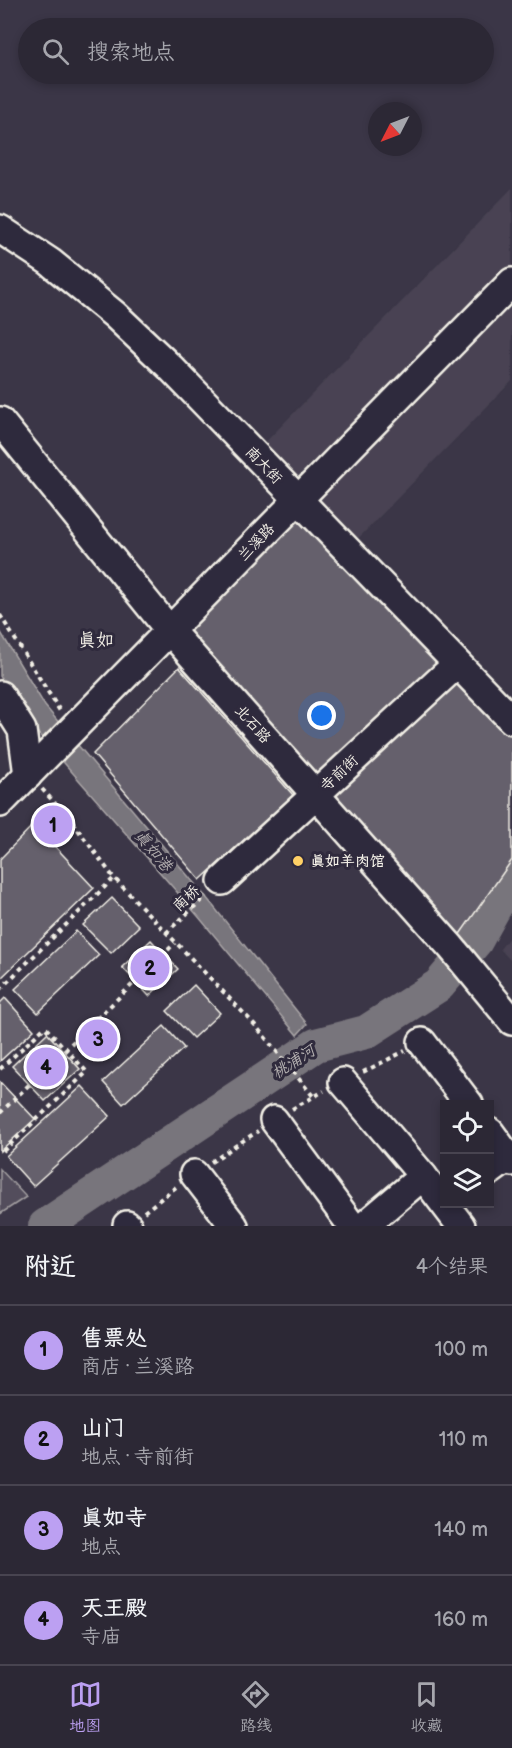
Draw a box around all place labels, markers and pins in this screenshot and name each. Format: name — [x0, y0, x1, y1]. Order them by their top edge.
pin: 1 — [34, 802, 72, 848]
place label: 真如羊肉馆 — [310, 852, 385, 871]
marker: 真如羊肉馆 — [291, 854, 305, 868]
pin: 2 — [130, 946, 170, 990]
pin: 3 — [78, 1016, 118, 1062]
pin: 4 — [26, 1044, 66, 1090]

